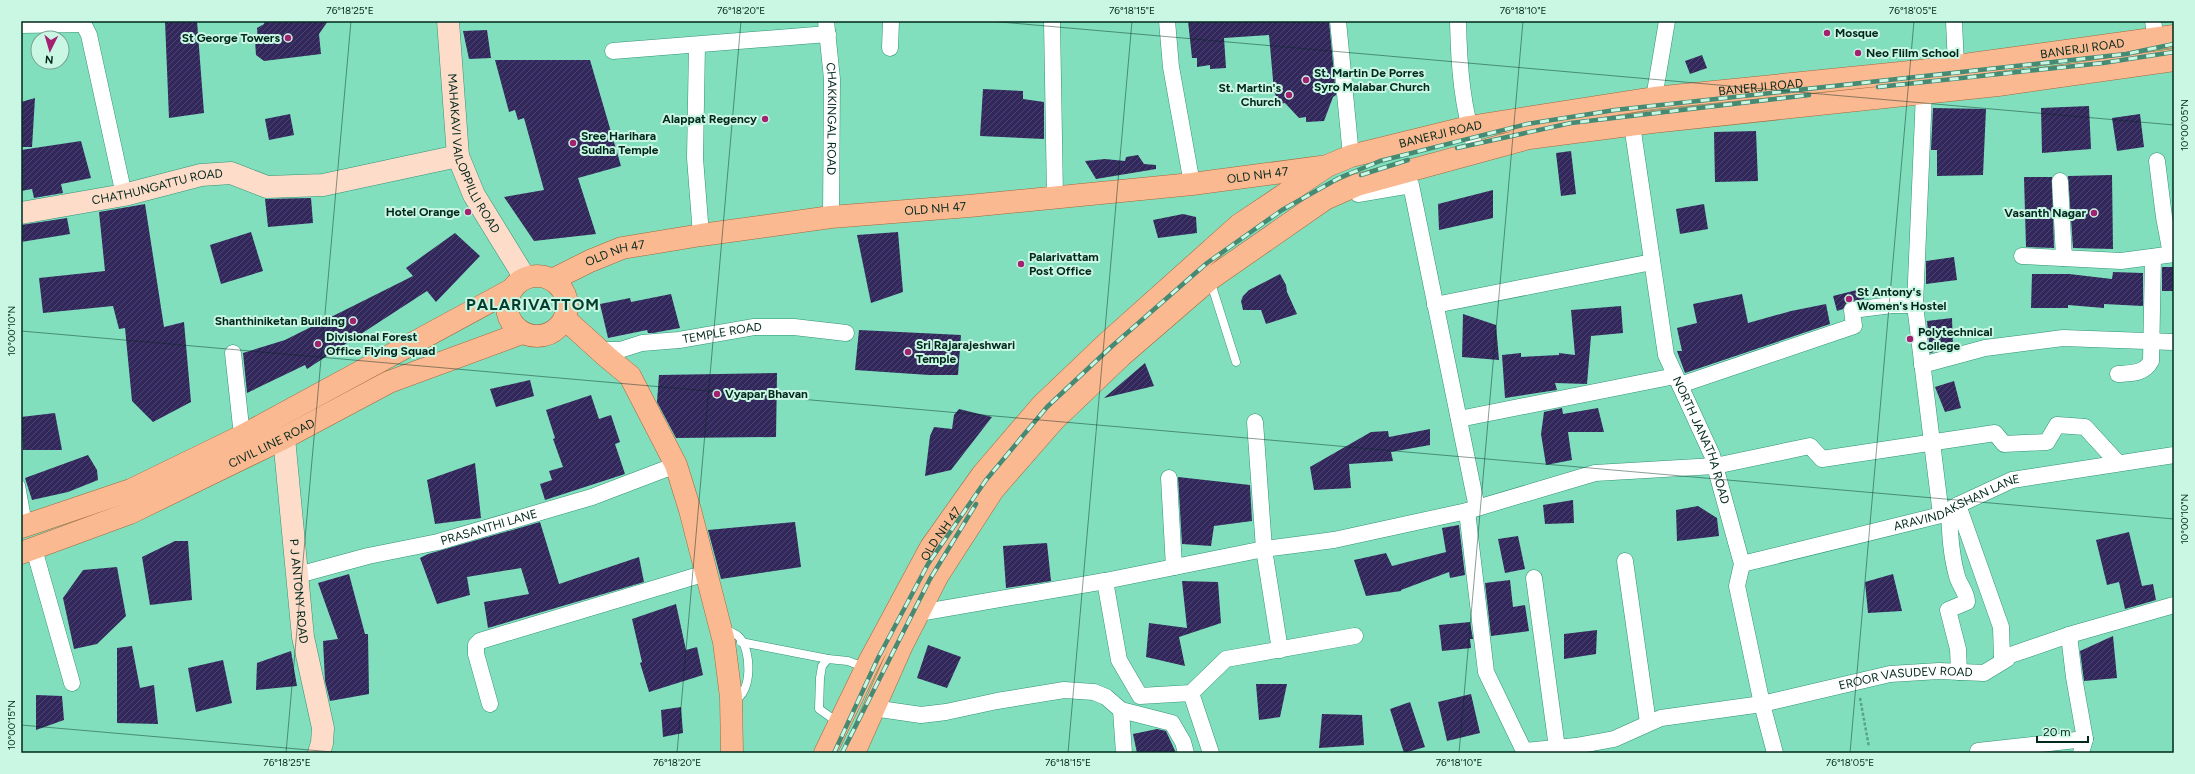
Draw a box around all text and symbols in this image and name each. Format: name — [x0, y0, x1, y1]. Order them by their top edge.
text: 76°18'25"E — [326, 4, 374, 17]
text: 76°18'20"E — [717, 4, 765, 17]
text: 76°18'15"E — [1109, 4, 1155, 17]
text: 76°18'10"E — [1500, 4, 1546, 17]
text: 76°18'05"E — [1889, 4, 1937, 17]
place label: Mosque — [1835, 26, 1879, 40]
marker: Mosque — [1822, 28, 1832, 38]
north arrow — [30, 30, 70, 70]
place label: St George Towers — [182, 31, 280, 45]
marker: St George Towers — [283, 33, 293, 43]
street label: BANERJI ROAD — [2039, 36, 2125, 61]
place label: Neo FIilm School — [1866, 46, 1959, 60]
marker: Neo FIilm School — [1853, 48, 1863, 58]
text: N — [44, 53, 54, 66]
street label: CHAKKINGAL ROAD — [823, 62, 839, 175]
place label: St. Martin De Porres Syro Malabar Church — [1314, 66, 1430, 94]
street label: MAHAKAVI VAILOPPILLI ROAD — [445, 73, 503, 236]
marker: St. Martin De Porres Syro Malabar Church — [1301, 75, 1311, 85]
street label: BANERJI ROAD — [1718, 76, 1804, 98]
place label: St. Martin's Church — [1219, 81, 1281, 109]
marker: St. Martin's Church — [1284, 90, 1294, 100]
text: 10°00'05"N — [2178, 99, 2191, 151]
place label: Alappat Regency — [662, 112, 757, 126]
marker: Alappat Regency — [760, 114, 770, 124]
street label: BANERJI ROAD — [1397, 118, 1483, 151]
place label: Sree Harihara Sudha Temple — [581, 129, 659, 157]
marker: Sree Harihara Sudha Temple — [568, 138, 578, 148]
street label: OLD NH 47 — [1226, 164, 1290, 186]
street label: CHATHUNGATTU ROAD — [91, 167, 223, 208]
street label: OLD NH 47 — [904, 199, 967, 218]
place label: Hotel Orange — [386, 205, 460, 219]
place label: Vasanth Nagar — [2004, 206, 2086, 220]
marker: Hotel Orange — [463, 207, 473, 217]
marker: Vasanth Nagar — [2089, 208, 2099, 218]
street label: OLD NH 47 — [583, 237, 646, 269]
place label: Palarivattam Post Office — [1029, 250, 1099, 278]
marker: Palarivattam Post Office — [1016, 259, 1026, 269]
place label: St Antony's Women's Hostel — [1857, 285, 1947, 313]
marker: St Antony's Women's Hostel — [1844, 294, 1854, 304]
district label: PALARIVATTOM — [466, 295, 600, 314]
text: 10°00'10"N — [5, 306, 18, 356]
place label: Shanthiniketan Building — [215, 314, 345, 328]
marker: Shanthiniketan Building — [348, 316, 358, 326]
street label: TEMPLE ROAD — [681, 320, 762, 346]
place label: Polytechnical College — [1918, 325, 1993, 353]
place label: Divisional Forest Office Flying Squad — [326, 330, 435, 358]
marker: Polytechnical College — [1905, 334, 1915, 344]
place label: Sri Rajarajeshwari Temple — [916, 338, 1015, 366]
marker: Divisional Forest Office Flying Squad — [313, 339, 323, 349]
marker: Sri Rajarajeshwari Temple — [903, 347, 913, 357]
street label: NORTH JANATHA ROAD — [1670, 374, 1732, 506]
place label: Vyapar Bhavan — [725, 387, 808, 401]
marker: Vyapar Bhavan — [712, 389, 722, 399]
street label: CIVIL LINE ROAD — [226, 416, 317, 471]
street label: ARAVINDAKSHAN LANE — [1892, 472, 2021, 533]
text: 10°00'10"N — [2178, 494, 2191, 544]
street label: OLD NH 47 — [918, 504, 964, 563]
street label: PRASANTHI LANE — [439, 506, 539, 548]
street label: P J ANTONY ROAD — [287, 538, 311, 645]
street label: EROOR VASUDEV ROAD — [1837, 664, 1973, 693]
text: 10°00'15"N — [5, 700, 18, 750]
scale bar — [2037, 718, 2088, 744]
text: 20 m — [2043, 725, 2071, 739]
text: 76°18'25"E — [263, 756, 311, 769]
text: 76°18'20"E — [653, 756, 701, 769]
text: 76°18'15"E — [1045, 756, 1091, 769]
text: 76°18'10"E — [1436, 756, 1482, 769]
text: 76°18'05"E — [1826, 756, 1874, 769]

